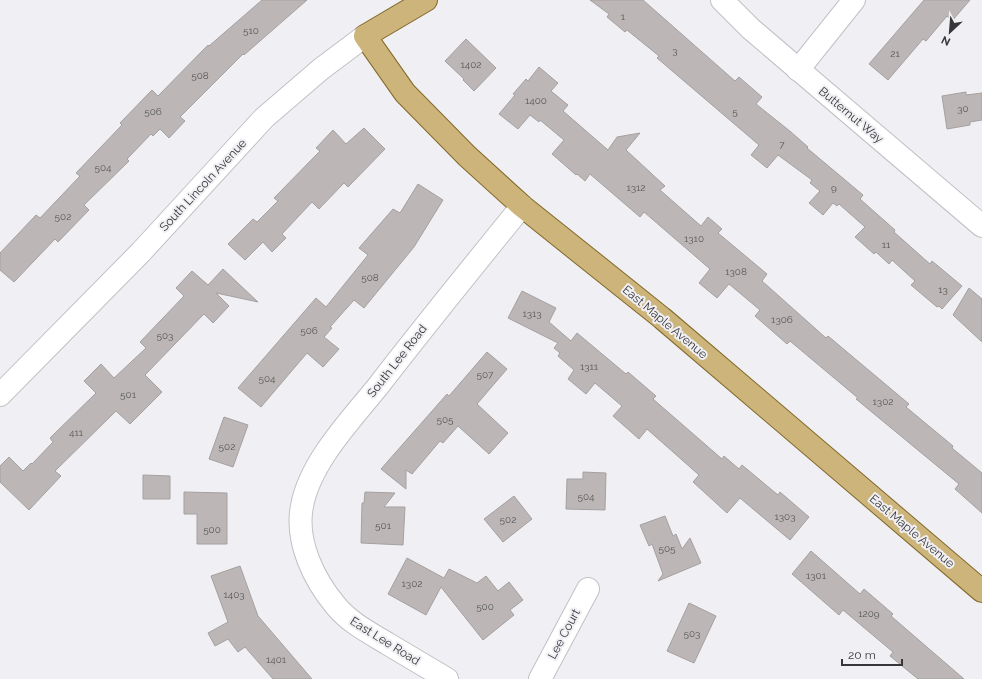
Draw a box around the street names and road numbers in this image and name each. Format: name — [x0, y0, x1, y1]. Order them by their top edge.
street label: Butternut Way — [816, 84, 886, 146]
street label: South Lincoln Avenue — [157, 136, 249, 234]
street label: East Maple Avenue — [620, 283, 710, 361]
street label: South Lee Road — [364, 322, 430, 400]
street label: East Maple Avenue — [867, 492, 957, 570]
street label: Lee Court — [545, 607, 583, 661]
street label: East Lee Road — [348, 614, 422, 668]

